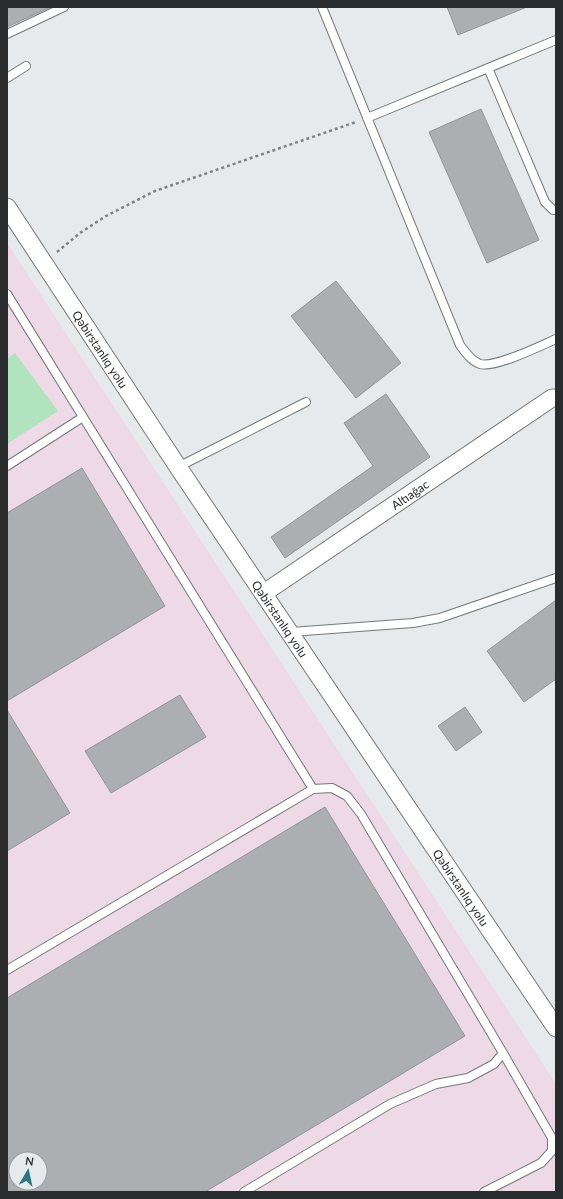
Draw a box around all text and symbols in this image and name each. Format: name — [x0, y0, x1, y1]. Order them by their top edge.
street label: Qəbirstanlıq yolu — [70, 307, 131, 391]
street label: Altıağac — [388, 476, 432, 512]
street label: Qəbirstanlıq yolu — [249, 577, 311, 660]
street label: Qəbirstanlıq yolu — [430, 846, 492, 929]
north arrow — [8, 1151, 48, 1191]
text: N — [24, 1154, 35, 1168]

